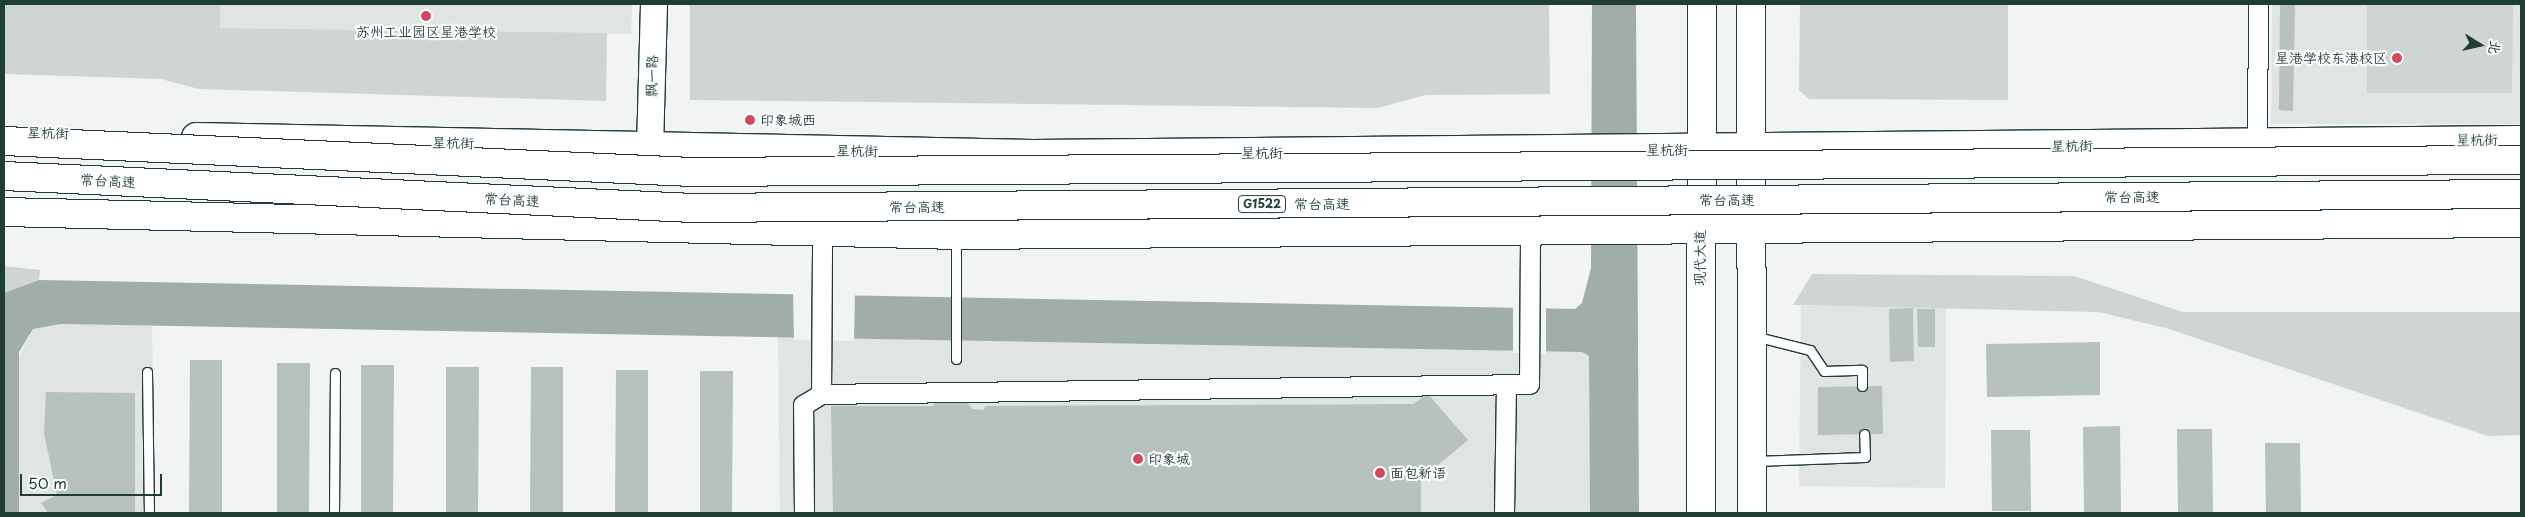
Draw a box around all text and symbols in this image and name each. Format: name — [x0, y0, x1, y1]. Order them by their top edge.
marker: 苏州工业园区星港学校 — [420, 10, 432, 22]
north arrow — [2455, 20, 2505, 70]
place label: 苏州工业园区星港学校 — [356, 24, 496, 40]
text: 北 — [2484, 39, 2507, 56]
place label: 星港学校东港校区 — [2275, 50, 2387, 66]
marker: 星港学校东港校区 — [2391, 52, 2403, 64]
street label: 飘一路 — [643, 55, 661, 97]
place label: 印象城西 — [760, 112, 816, 128]
marker: 印象城西 — [744, 114, 756, 126]
street label: 星杭街 — [27, 124, 69, 142]
street label: 星杭街 — [2456, 131, 2498, 149]
street label: 星杭街 — [432, 134, 474, 152]
street label: 星杭街 — [2051, 137, 2093, 155]
street label: 星杭街 — [836, 142, 878, 160]
street label: 星杭街 — [1646, 142, 1688, 158]
street label: 星杭街 — [1241, 145, 1283, 161]
street label: 常台高速 — [80, 171, 136, 191]
street label: 常台高速 — [2104, 189, 2160, 205]
street label: 常台高速 — [484, 190, 540, 210]
street label: 常台高速 — [1699, 192, 1755, 208]
road number: G1522 — [1237, 194, 1287, 213]
street label: 常台高速 — [1294, 196, 1350, 212]
street label: 常台高速 — [889, 199, 945, 215]
street label: 现代大道 — [1692, 230, 1708, 286]
place label: 印象城 — [1148, 451, 1190, 467]
marker: 印象城 — [1132, 453, 1144, 465]
scale bar — [22, 464, 165, 496]
place label: 面包新语 — [1390, 465, 1446, 481]
marker: 面包新语 — [1374, 467, 1386, 479]
text: 50 m — [28, 471, 67, 494]

